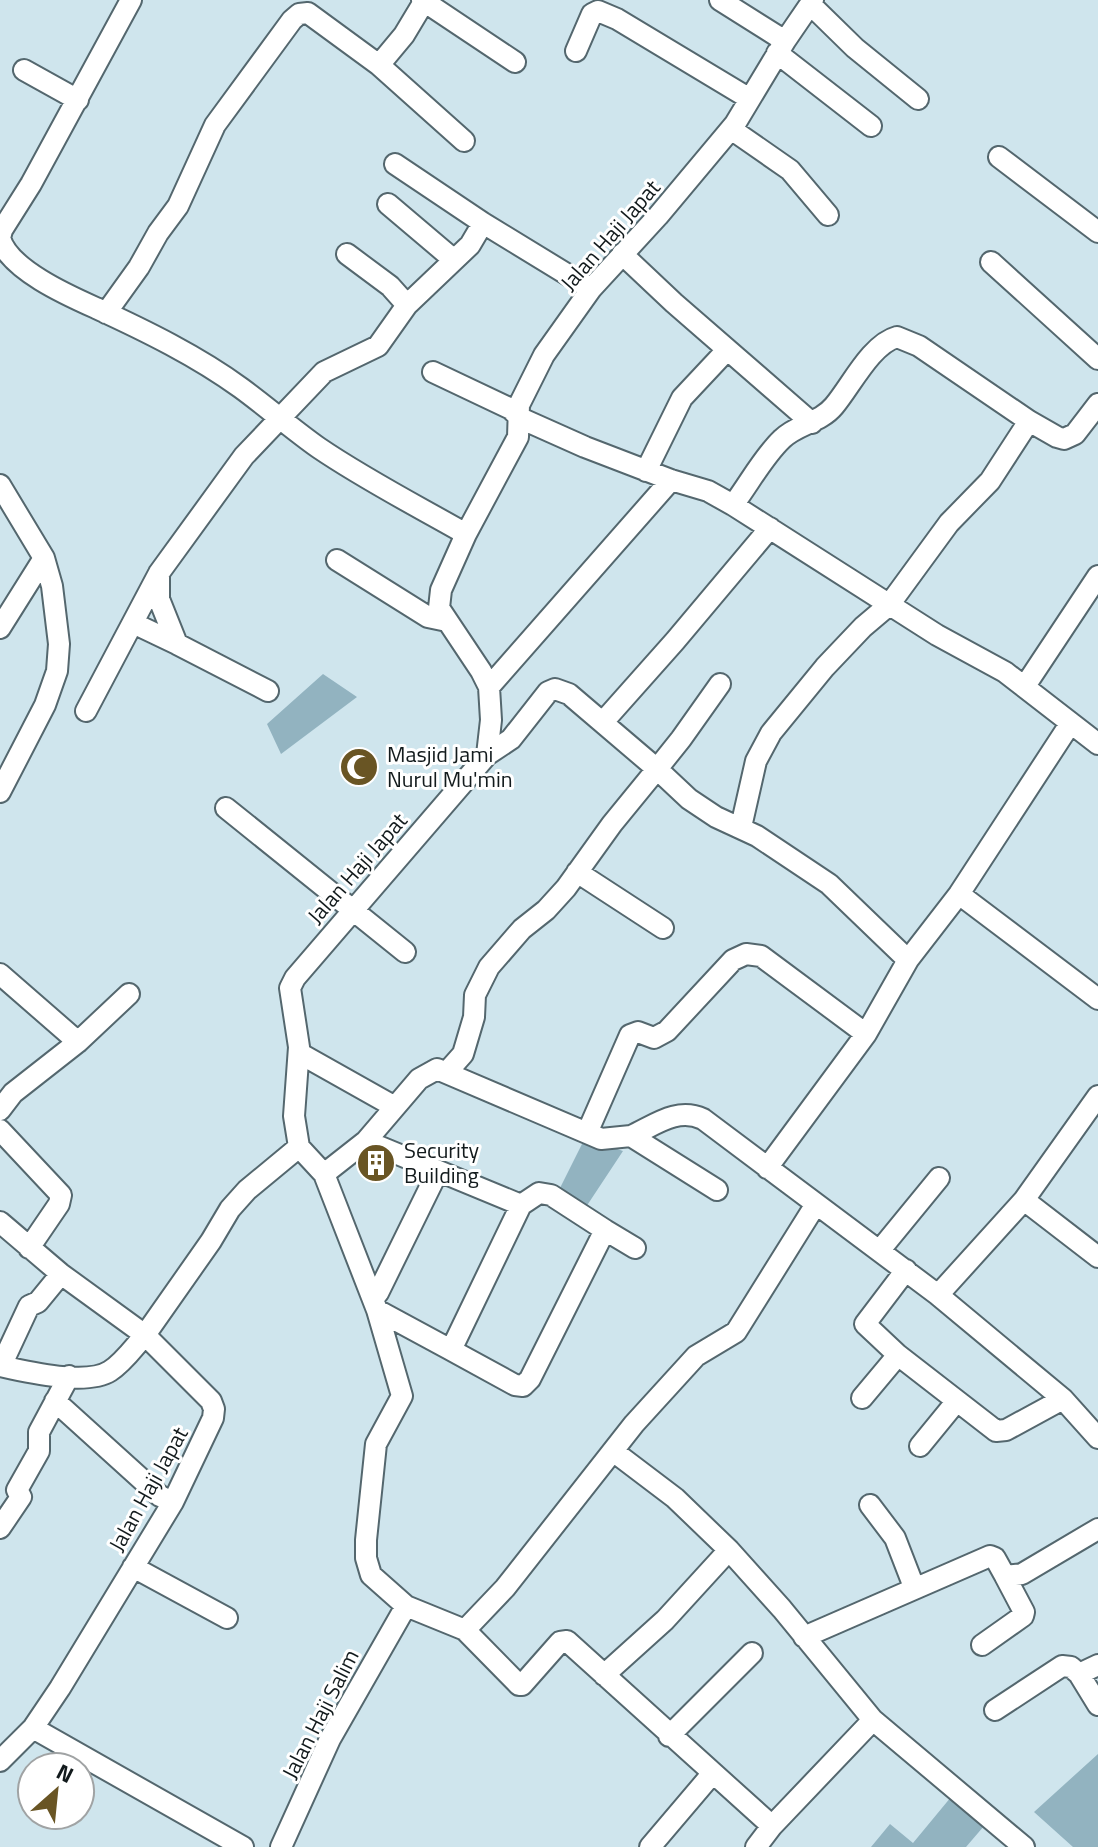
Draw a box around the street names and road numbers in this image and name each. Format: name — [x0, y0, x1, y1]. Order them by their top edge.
street label: Jalan Haji Japat — [552, 171, 668, 298]
street label: Jalan Haji Japat — [299, 804, 415, 931]
street label: Jalan Haji Japat — [100, 1420, 197, 1558]
street label: Jalan Haji Salim — [273, 1643, 367, 1785]

